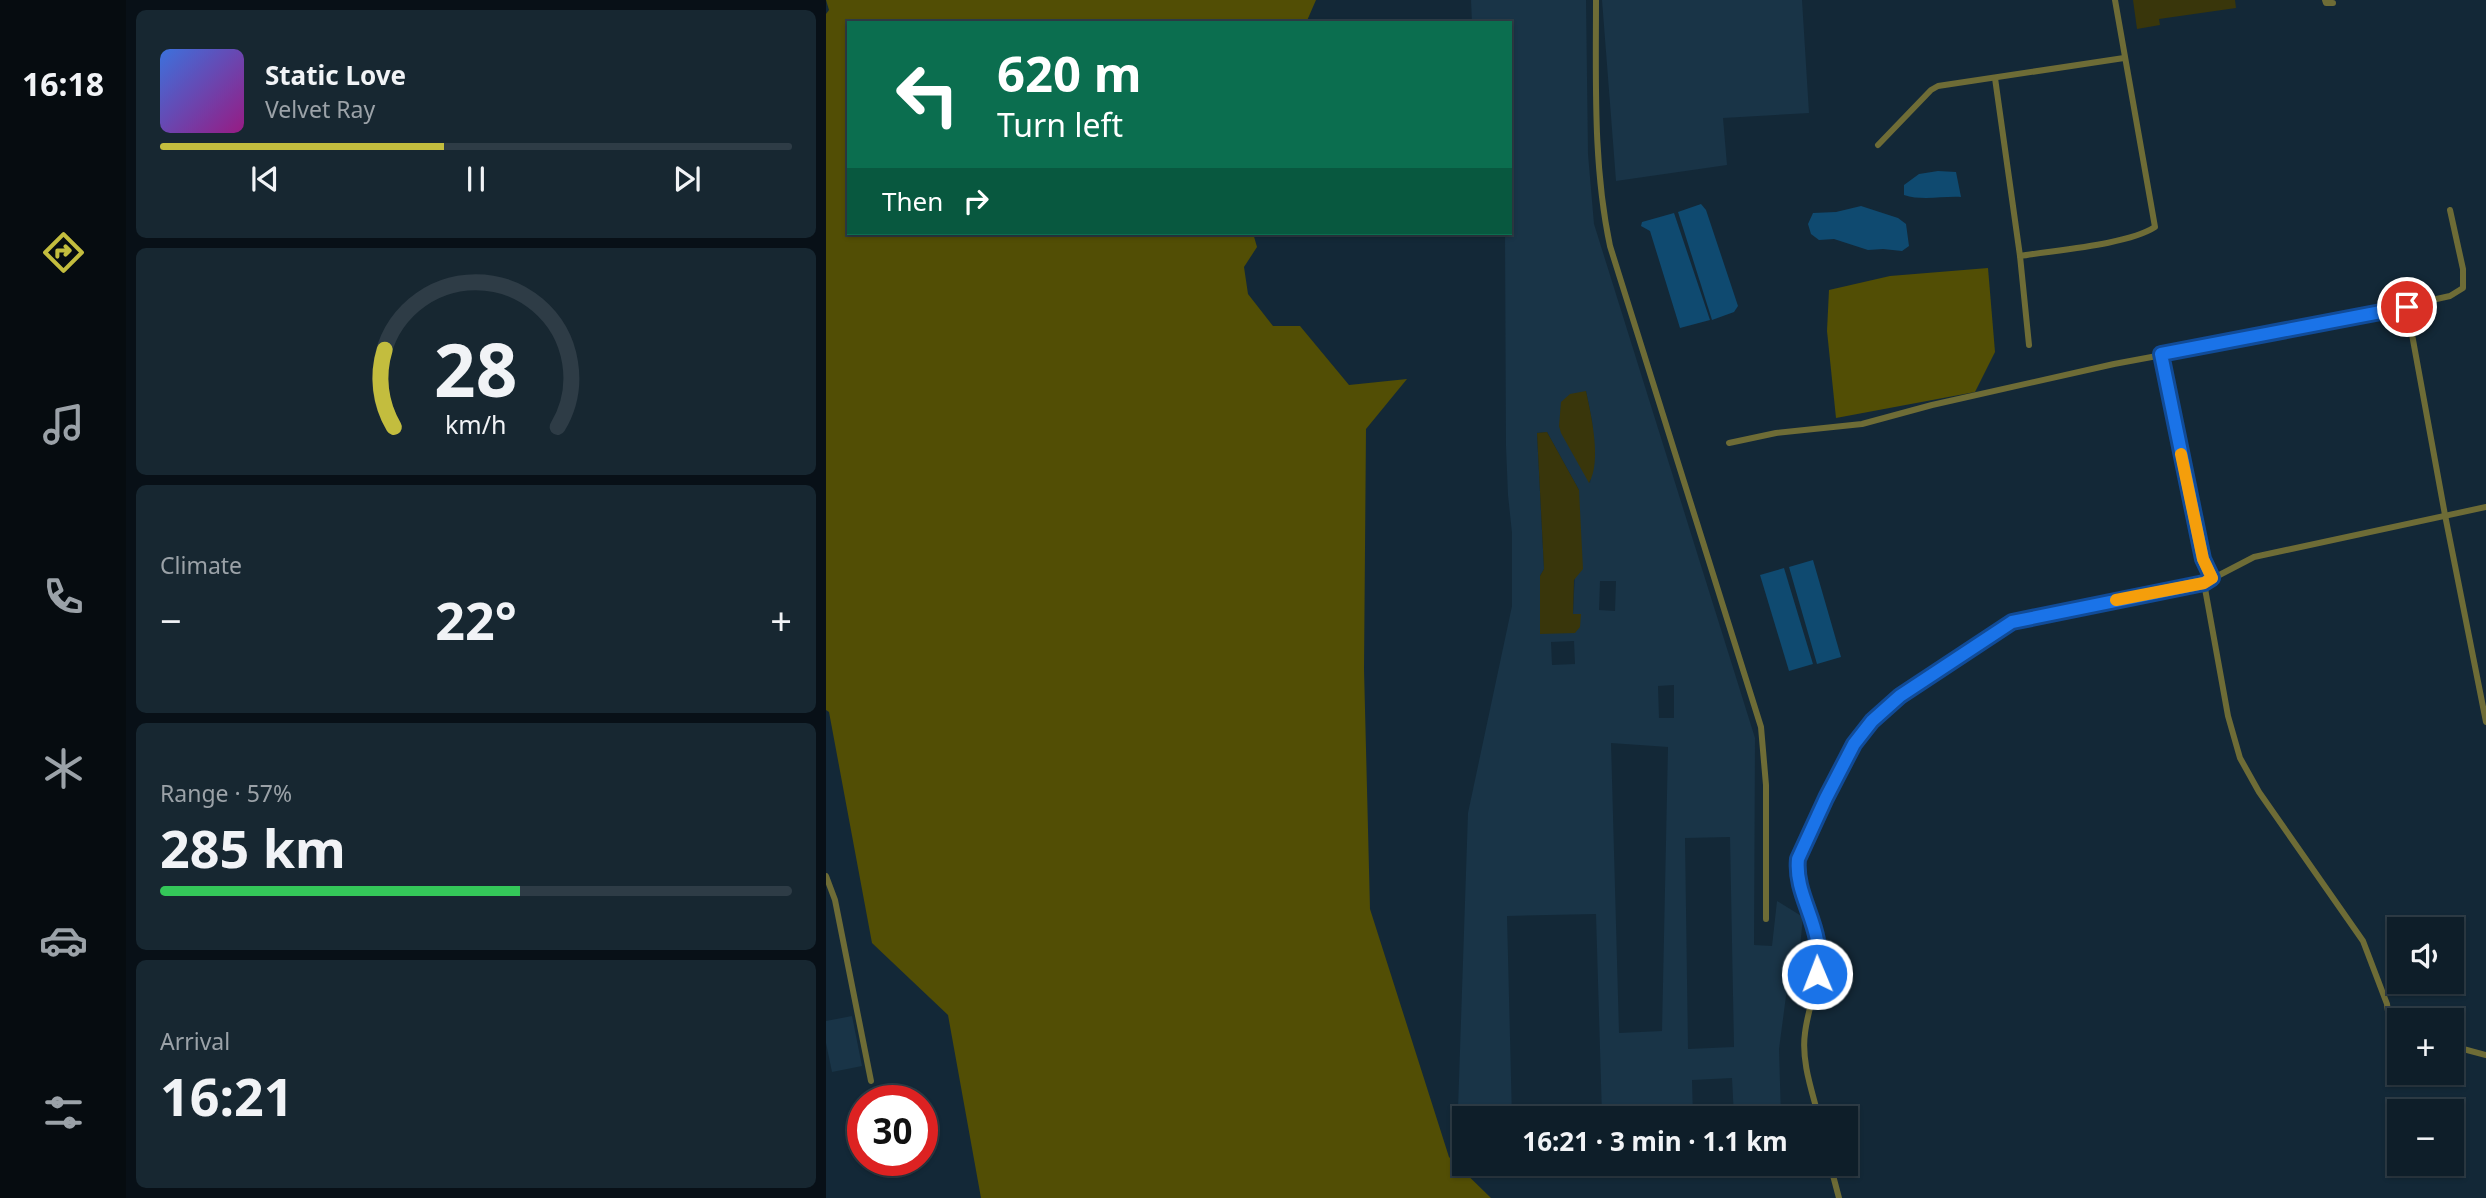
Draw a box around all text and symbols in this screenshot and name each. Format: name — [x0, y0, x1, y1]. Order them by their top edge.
text: 620 m — [997, 40, 1142, 106]
icon: left — [882, 49, 973, 140]
text: Static Love — [265, 57, 406, 93]
text: 16:18 — [22, 62, 104, 105]
text: Velvet Ray — [265, 93, 375, 125]
text: Turn left — [997, 103, 1123, 146]
icon: previous — [246, 160, 284, 198]
icon: pause — [457, 160, 495, 198]
icon: next — [668, 160, 706, 198]
icon: right — [957, 182, 995, 220]
text: Then — [882, 183, 943, 219]
icon: directions — [39, 228, 88, 277]
pin — [2377, 277, 2437, 337]
icon: arrive — [2388, 288, 2426, 326]
text: 28 — [434, 320, 518, 419]
icon: music — [39, 400, 88, 449]
text: km/h — [445, 407, 507, 441]
text: Climate — [160, 549, 242, 581]
icon: phone — [39, 572, 88, 621]
text: 22° — [435, 584, 517, 655]
text: − — [160, 594, 182, 646]
text: + — [770, 594, 792, 646]
icon: climate — [39, 744, 88, 793]
text: Range · 57% — [160, 777, 292, 809]
text: 285 km — [160, 812, 346, 883]
icon: car — [39, 916, 88, 965]
map controls — [2387, 917, 2464, 1176]
button: sound — [2387, 917, 2464, 994]
position arrow — [1780, 937, 1854, 1011]
button: + — [2387, 1008, 2464, 1085]
text: Arrival — [160, 1025, 230, 1057]
text: 16:21 — [160, 1060, 294, 1131]
speed limit sign: 30 — [847, 1085, 938, 1176]
icon: filters — [39, 1088, 88, 1137]
button: − — [2387, 1099, 2464, 1176]
text: 16:21 · 3 min · 1.1 km — [1522, 1123, 1788, 1159]

